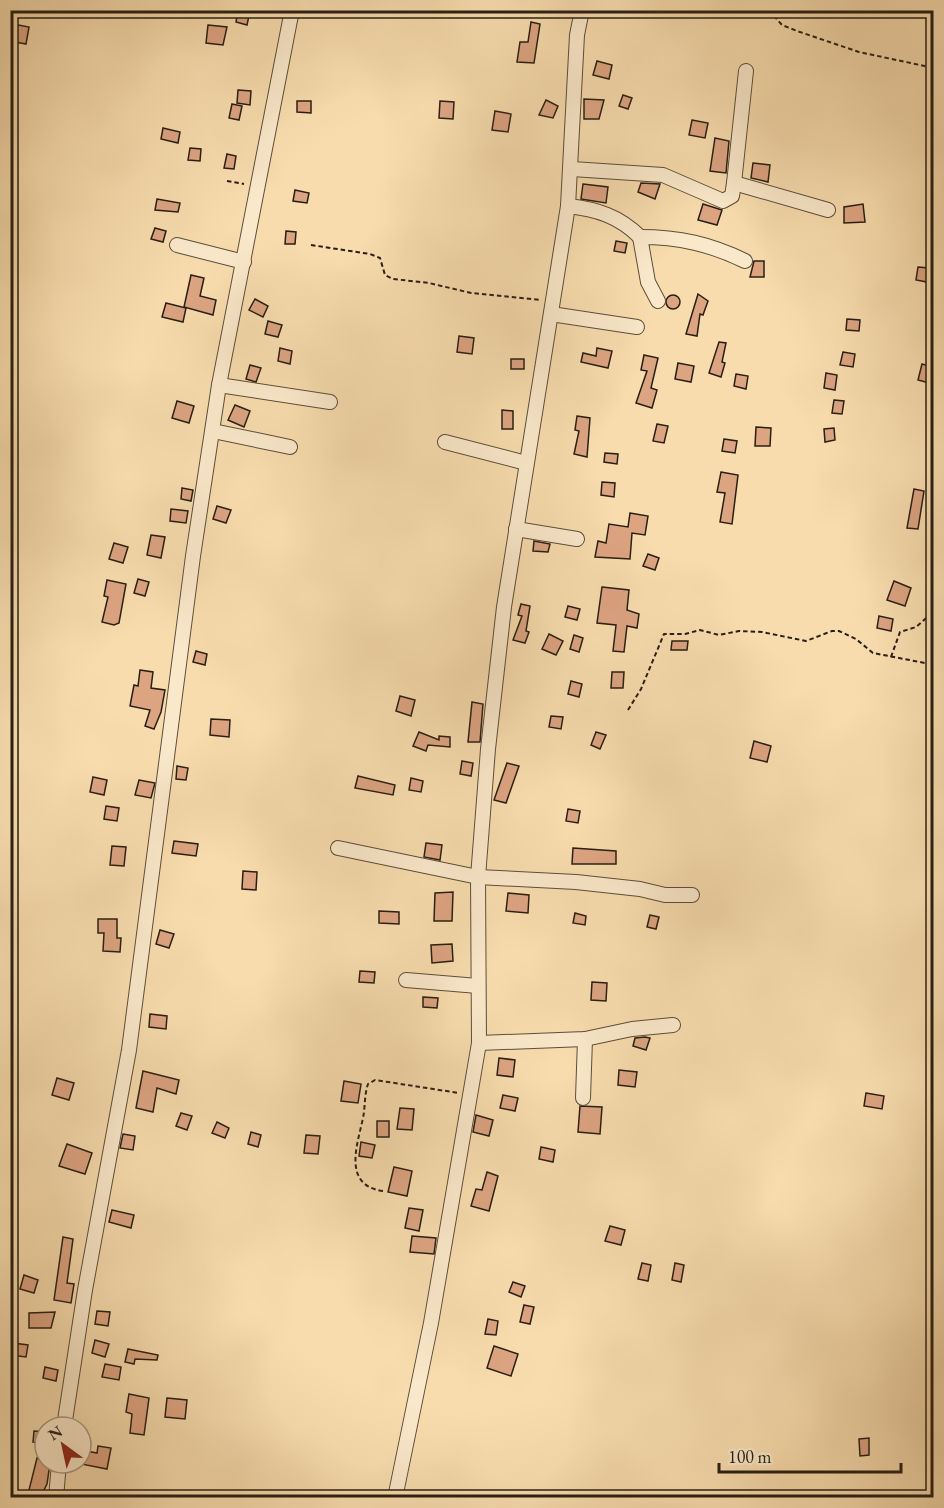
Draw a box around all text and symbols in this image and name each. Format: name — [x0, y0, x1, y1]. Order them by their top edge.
north arrow — [33, 1415, 93, 1475]
text: N — [44, 1420, 66, 1445]
scale bar — [719, 1436, 900, 1474]
text: 100 m — [728, 1445, 772, 1468]

